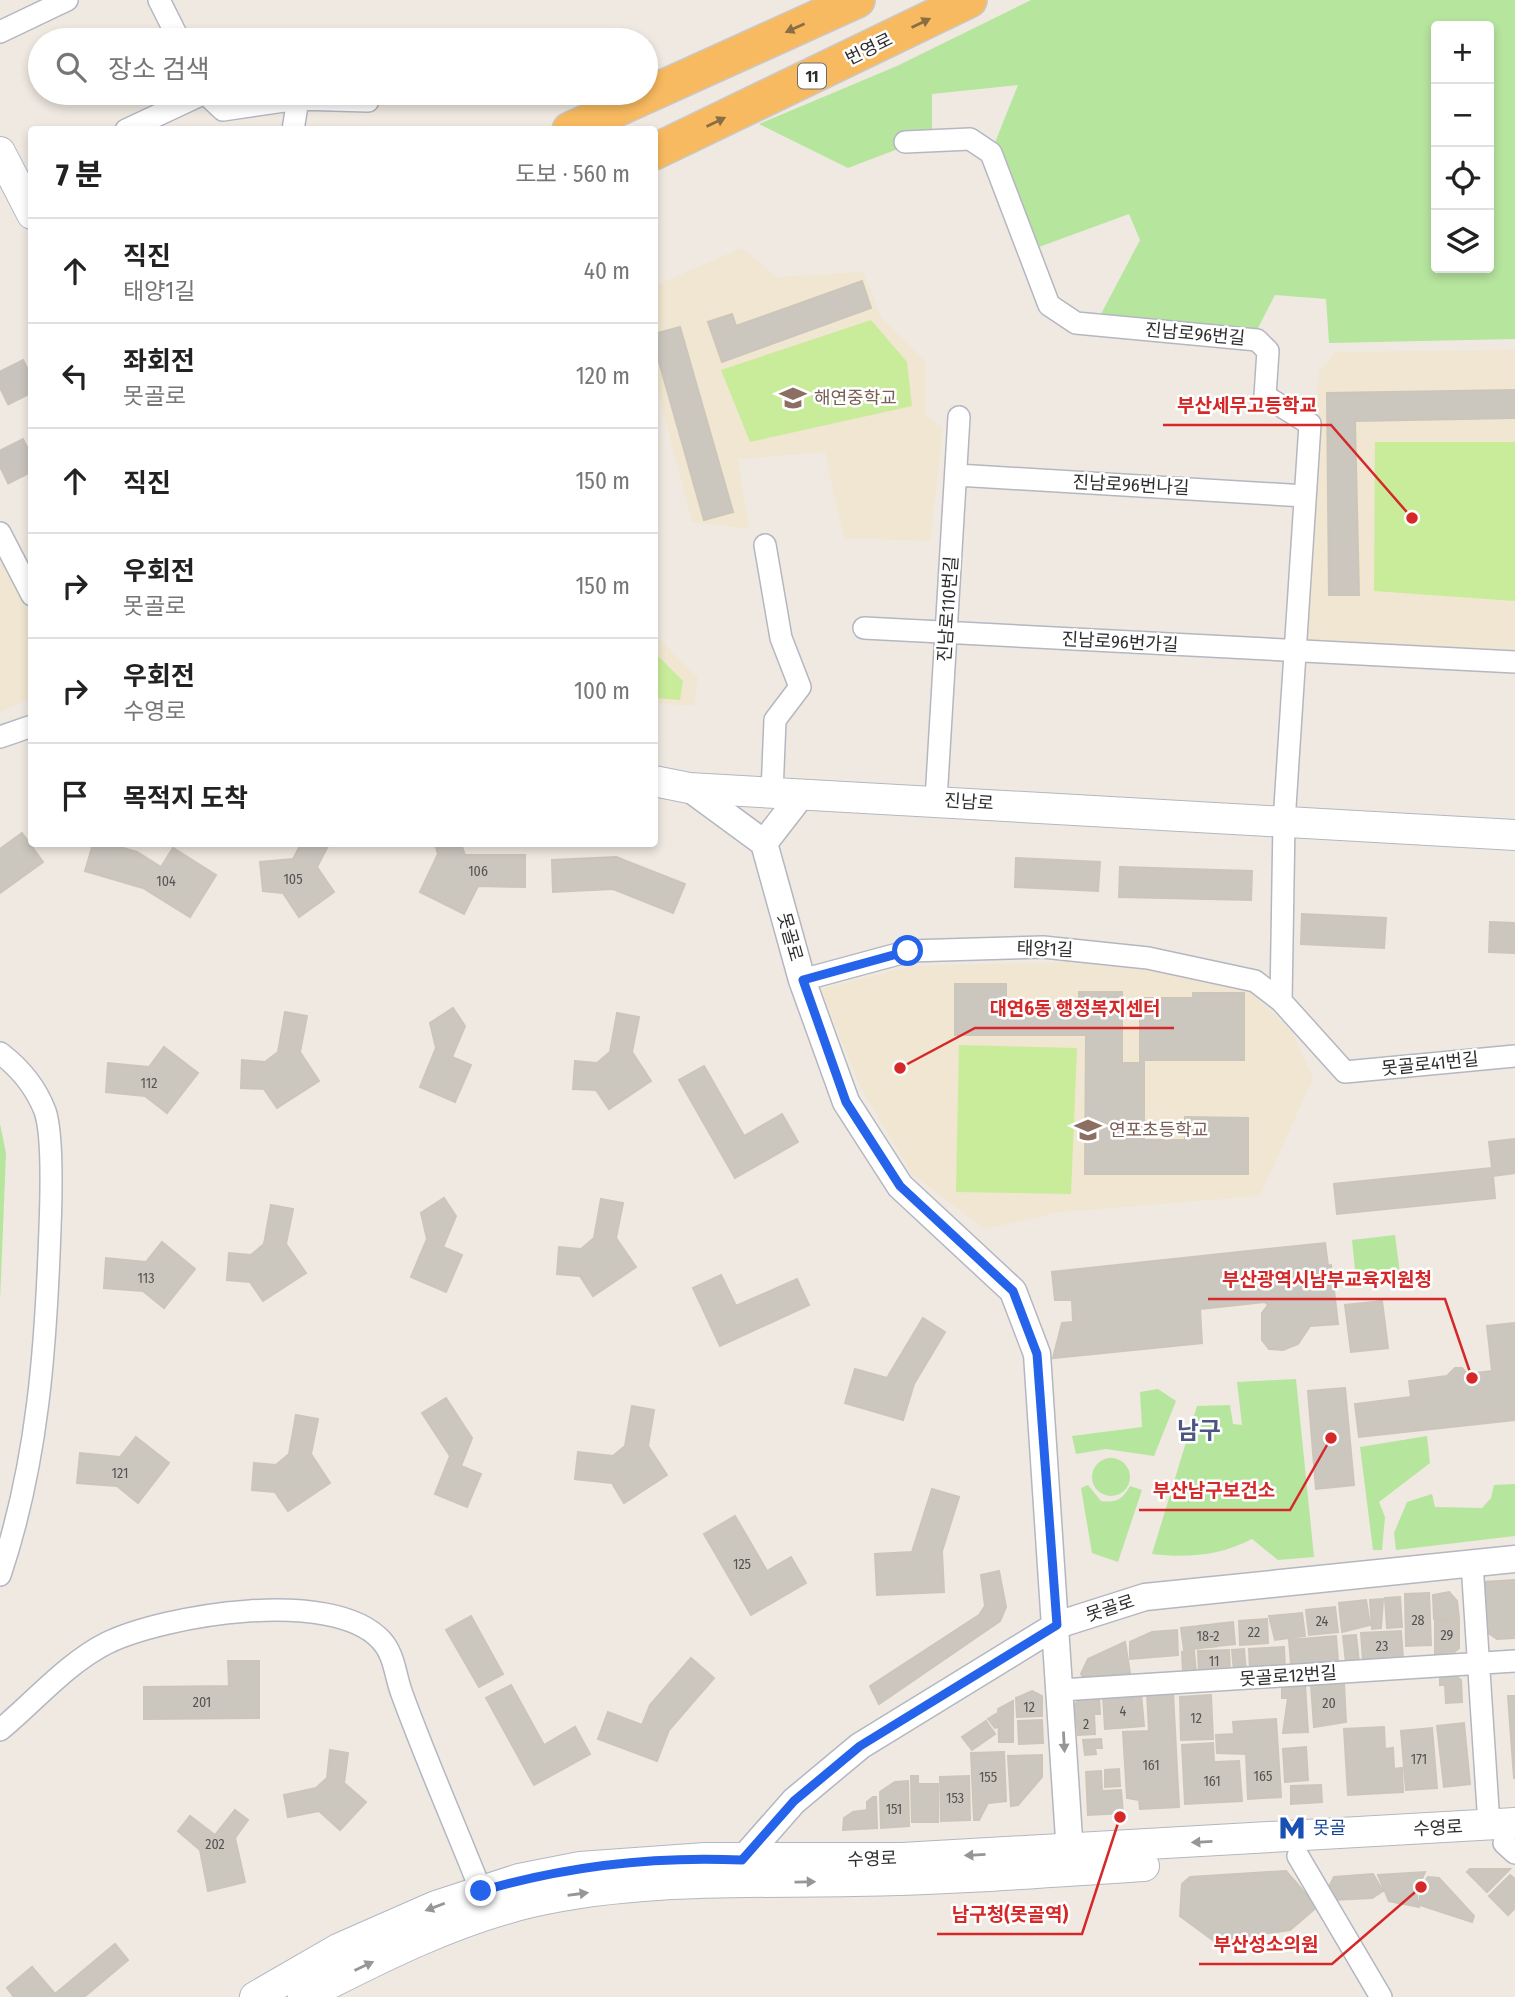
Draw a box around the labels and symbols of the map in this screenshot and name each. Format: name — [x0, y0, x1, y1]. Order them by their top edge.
one-way arrow — [911, 18, 931, 29]
one-way arrow — [785, 22, 805, 34]
street label: 번영로 — [842, 28, 896, 70]
road number: 11 — [798, 64, 826, 88]
one-way arrow — [706, 117, 726, 128]
street label: 진남로96번길 — [1144, 319, 1246, 349]
school or university icon: 해연중학교 — [778, 383, 808, 413]
callout: 부산세무고등학교 — [1163, 385, 1331, 425]
place label: 해연중학교 — [814, 387, 897, 409]
text: 부산세무고등학교 — [1177, 394, 1317, 417]
street label: 진남로96번나길 — [1072, 471, 1190, 499]
street label: 진남로110번길 — [933, 555, 963, 663]
street label: 진남로96번가길 — [1061, 628, 1179, 656]
street label: 진남로 — [943, 789, 995, 815]
house number: 106 — [468, 863, 488, 880]
house number: 105 — [283, 871, 303, 888]
house number: 104 — [156, 873, 176, 890]
street label: 못골로 — [773, 910, 807, 964]
route start — [892, 935, 923, 966]
street label: 태양1길 — [1016, 937, 1074, 961]
callout: 대연6동 행정복지센터 — [975, 988, 1174, 1028]
text: 대연6동 행정복지센터 — [989, 997, 1161, 1020]
street label: 못골로41번길 — [1380, 1048, 1480, 1080]
house number: 112 — [141, 1075, 157, 1092]
school or university icon: 연포초등학교 — [1073, 1115, 1103, 1145]
place label: 연포초등학교 — [1109, 1119, 1208, 1141]
callout: 부산광역시남부교육지원청 — [1208, 1259, 1445, 1299]
text: 부산광역시남부교육지원청 — [1222, 1268, 1432, 1291]
house number: 113 — [137, 1270, 155, 1287]
district label: 남구 — [1177, 1417, 1221, 1445]
house number: 121 — [112, 1465, 128, 1482]
callout: 부산남구보건소 — [1139, 1470, 1290, 1510]
text: 부산남구보건소 — [1153, 1479, 1275, 1502]
house number: 125 — [733, 1556, 751, 1573]
street label: 못골로 — [1083, 1590, 1137, 1626]
house number: 28 — [1411, 1612, 1425, 1629]
house number: 24 — [1316, 1613, 1329, 1630]
house number: 22 — [1248, 1624, 1260, 1641]
house number: 29 — [1441, 1627, 1454, 1644]
house number: 18-2 — [1197, 1628, 1219, 1645]
house number: 23 — [1376, 1638, 1388, 1655]
house number: 11 — [1209, 1653, 1219, 1670]
street label: 못골로12번길 — [1238, 1662, 1338, 1690]
house number: 201 — [193, 1694, 211, 1711]
house number: 20 — [1322, 1695, 1336, 1712]
house number: 12 — [1023, 1699, 1035, 1716]
house number: 4 — [1120, 1703, 1127, 1720]
house number: 12 — [1190, 1710, 1202, 1727]
house number: 2 — [1083, 1716, 1089, 1733]
one-way arrow — [1059, 1732, 1070, 1754]
house number: 171 — [1411, 1751, 1427, 1768]
house number: 161 — [1142, 1757, 1160, 1774]
house number: 165 — [1254, 1768, 1272, 1785]
house number: 155 — [979, 1769, 997, 1786]
house number: 161 — [1203, 1773, 1221, 1790]
house number: 153 — [946, 1790, 964, 1807]
house number: 151 — [886, 1801, 902, 1818]
metro station icon: 못골 — [1277, 1813, 1307, 1843]
street label: 수영로 — [1413, 1816, 1463, 1840]
place label: 못골 — [1313, 1817, 1346, 1839]
house number: 202 — [205, 1836, 225, 1853]
one-way arrow — [1191, 1837, 1213, 1848]
street label: 수영로 — [847, 1847, 897, 1871]
one-way arrow — [964, 1849, 986, 1860]
route end — [465, 1875, 496, 1906]
one-way arrow — [794, 1877, 816, 1888]
one-way arrow — [567, 1888, 589, 1899]
callout: 남구청(못골역) — [937, 1894, 1082, 1934]
one-way arrow — [425, 1901, 446, 1912]
text: 남구청(못골역) — [952, 1903, 1068, 1926]
callout: 부산성소의원 — [1199, 1924, 1332, 1964]
text: 부산성소의원 — [1214, 1933, 1318, 1956]
one-way arrow — [353, 1960, 374, 1971]

